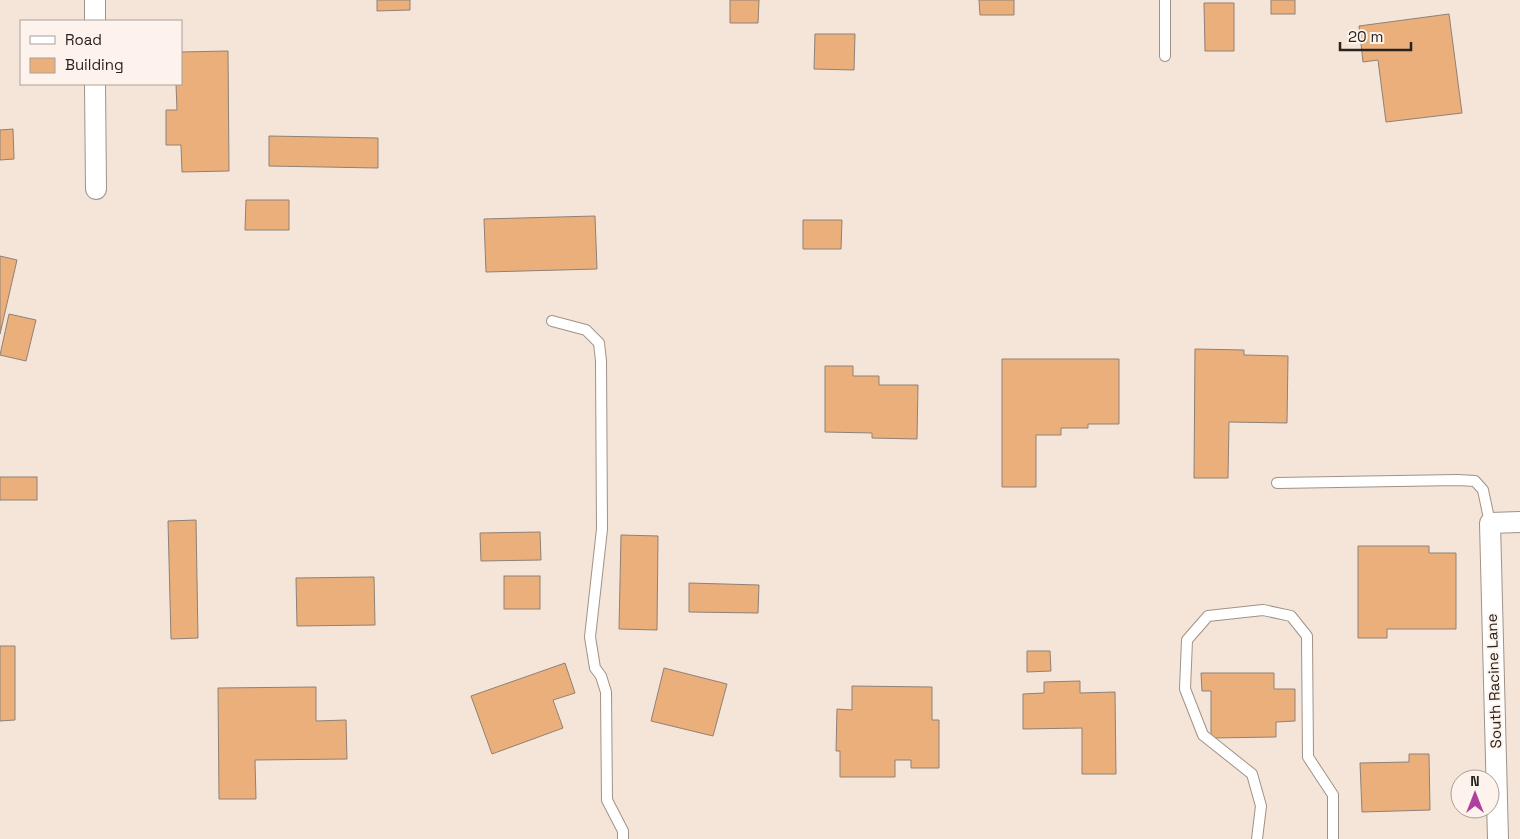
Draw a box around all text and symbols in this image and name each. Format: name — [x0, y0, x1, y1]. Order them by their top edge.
legend — [20, 20, 182, 85]
scale bar — [1340, 20, 1411, 52]
text: 20 m — [1348, 27, 1383, 46]
text: Road — [65, 30, 102, 49]
text: Building — [65, 55, 124, 74]
street label: South Racine Lane — [1482, 613, 1505, 749]
north arrow — [1450, 769, 1500, 819]
text: N — [1470, 772, 1480, 790]

